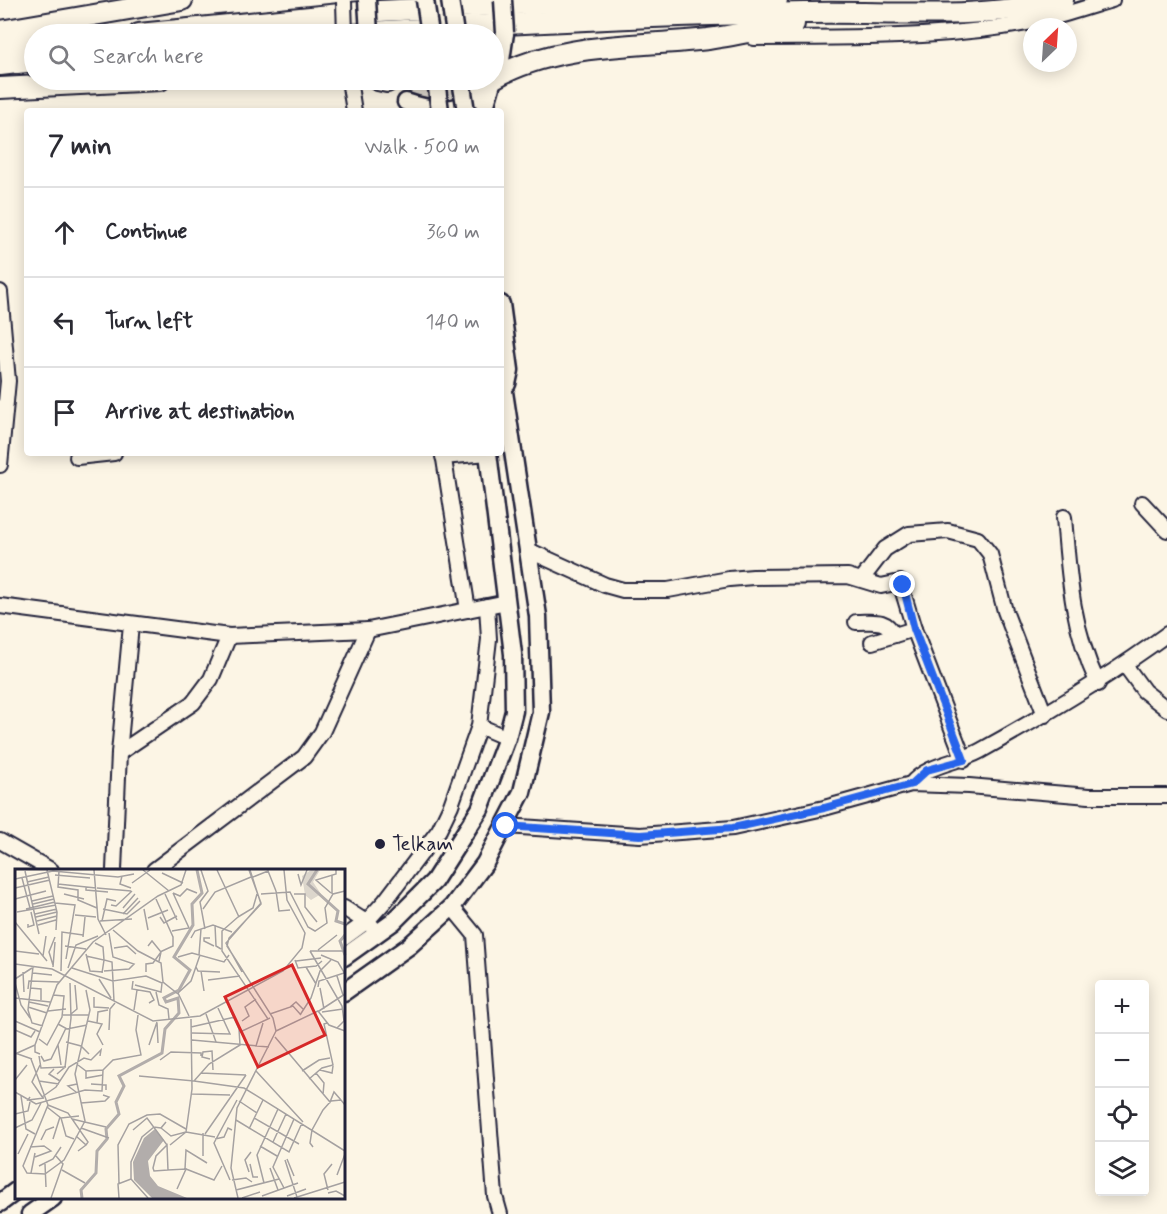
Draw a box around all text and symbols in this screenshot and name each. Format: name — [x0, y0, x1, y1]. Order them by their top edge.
north arrow — [1023, 18, 1077, 72]
search box — [24, 24, 504, 90]
icon: search — [45, 41, 78, 74]
text: Search here — [93, 43, 204, 71]
text: 7 min — [48, 130, 112, 164]
text: Walk · 500 m — [365, 134, 480, 161]
icon: ahead — [48, 216, 81, 249]
text: Continue — [105, 218, 187, 246]
text: 360 m — [427, 219, 480, 246]
icon: left — [48, 306, 81, 339]
text: Turn left — [105, 308, 193, 336]
text: 140 m — [426, 309, 480, 336]
icon: arrive — [48, 396, 81, 429]
text: Arrive at destination — [105, 398, 295, 426]
route end — [889, 571, 915, 597]
route start — [492, 812, 518, 838]
place label: Telkam — [392, 830, 453, 858]
marker: Telkam — [373, 837, 387, 851]
inset map — [15, 869, 345, 1199]
map controls — [1095, 980, 1149, 1196]
button: + — [1095, 980, 1149, 1034]
button: − — [1095, 1034, 1149, 1088]
button: locate — [1095, 1088, 1149, 1142]
button: layers — [1095, 1142, 1149, 1196]

